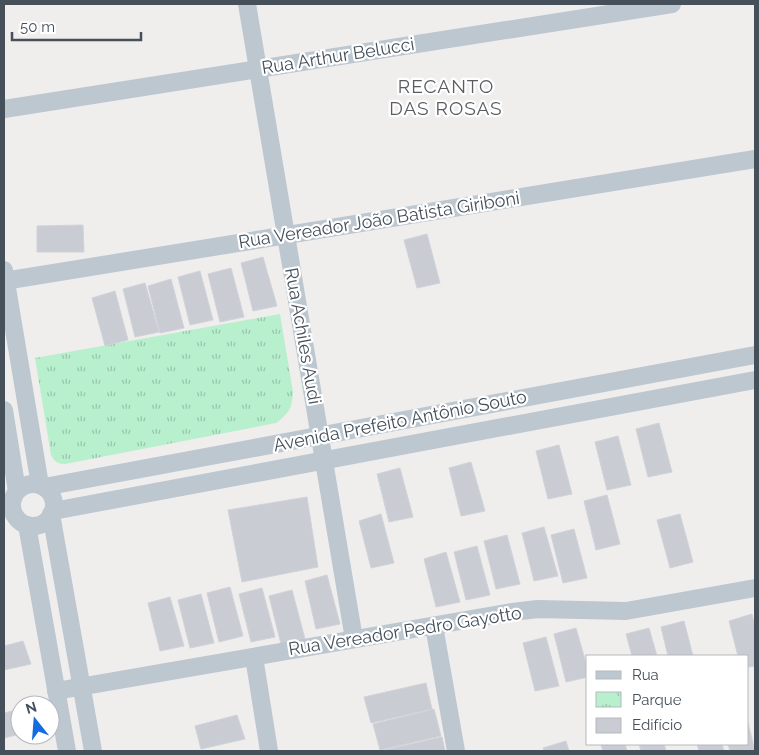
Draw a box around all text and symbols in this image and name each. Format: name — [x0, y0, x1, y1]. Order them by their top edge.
scale bar — [12, 10, 141, 42]
text: 50 m — [20, 18, 55, 36]
street label: Rua Arthur Belucci — [260, 33, 416, 78]
district label: RECANTO DAS ROSAS — [389, 75, 503, 119]
street label: Rua Vereador João Batista Giriboni — [237, 187, 521, 252]
street label: Rua Achiles Audi — [281, 266, 326, 406]
street label: Avenida Prefeito Antônio Souto — [271, 386, 529, 455]
street label: Rua Vereador Pedro Gayotto — [287, 602, 523, 659]
legend — [586, 655, 749, 745]
text: Rua — [632, 666, 659, 684]
text: Parque — [632, 691, 682, 709]
north arrow — [10, 695, 60, 745]
text: N — [24, 698, 39, 717]
text: Edifício — [632, 716, 682, 734]

